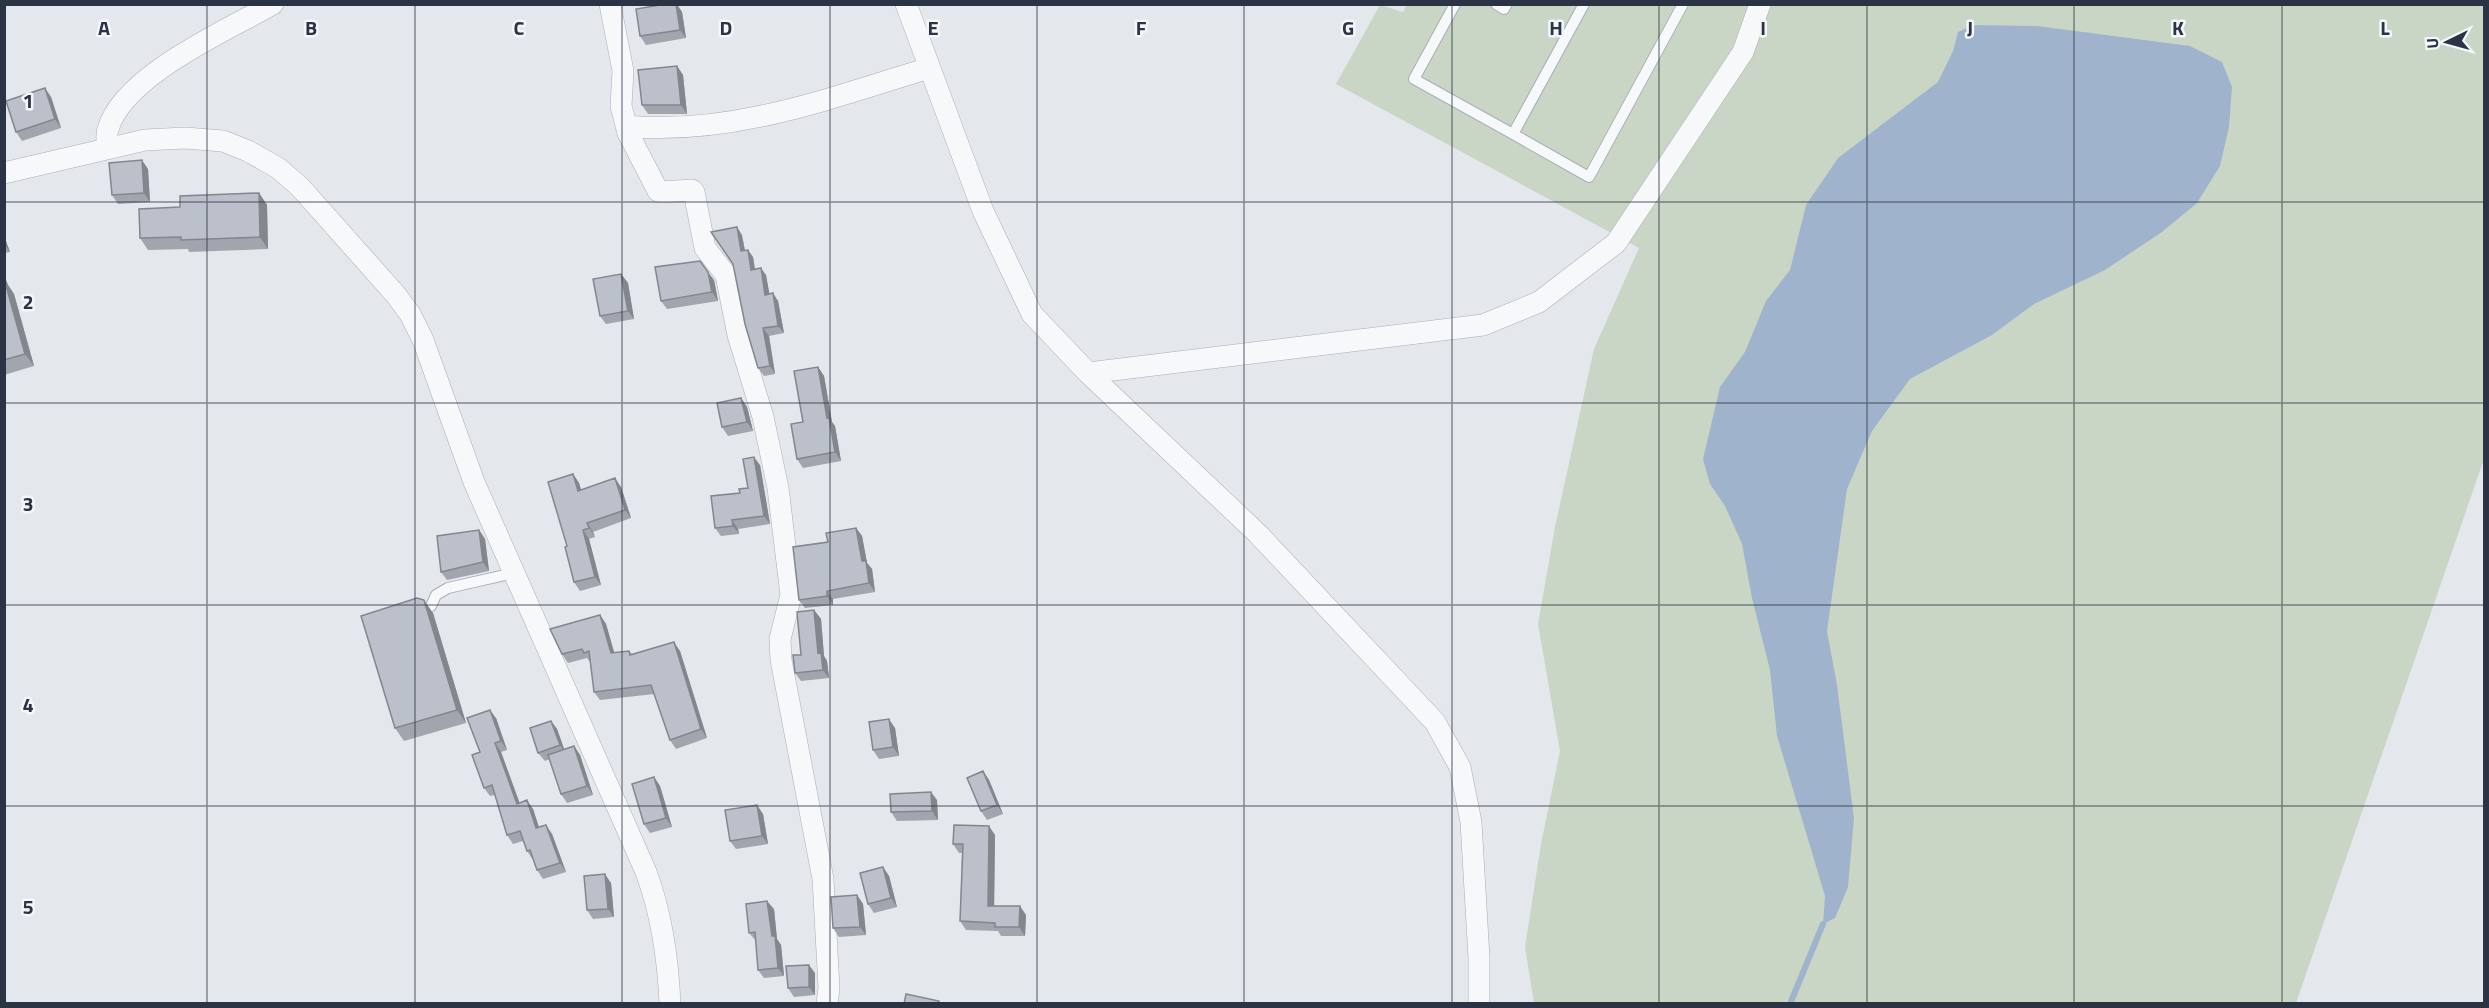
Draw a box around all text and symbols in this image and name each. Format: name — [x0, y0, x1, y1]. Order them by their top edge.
text: A — [98, 12, 110, 43]
text: B — [305, 12, 317, 43]
text: C — [514, 12, 525, 43]
text: D — [720, 12, 732, 43]
text: E — [927, 12, 939, 43]
text: F — [1136, 12, 1147, 43]
text: G — [1342, 12, 1354, 43]
text: H — [1549, 12, 1563, 43]
text: I — [1760, 12, 1766, 43]
text: J — [1967, 12, 1973, 43]
text: K — [2172, 12, 2184, 43]
text: L — [2380, 12, 2390, 43]
north arrow — [2417, 12, 2477, 72]
text: U — [2420, 37, 2444, 50]
text: 1 — [22, 85, 34, 116]
text: 2 — [22, 286, 34, 317]
text: 3 — [22, 488, 34, 519]
text: 4 — [22, 689, 34, 720]
text: 5 — [22, 891, 34, 922]

